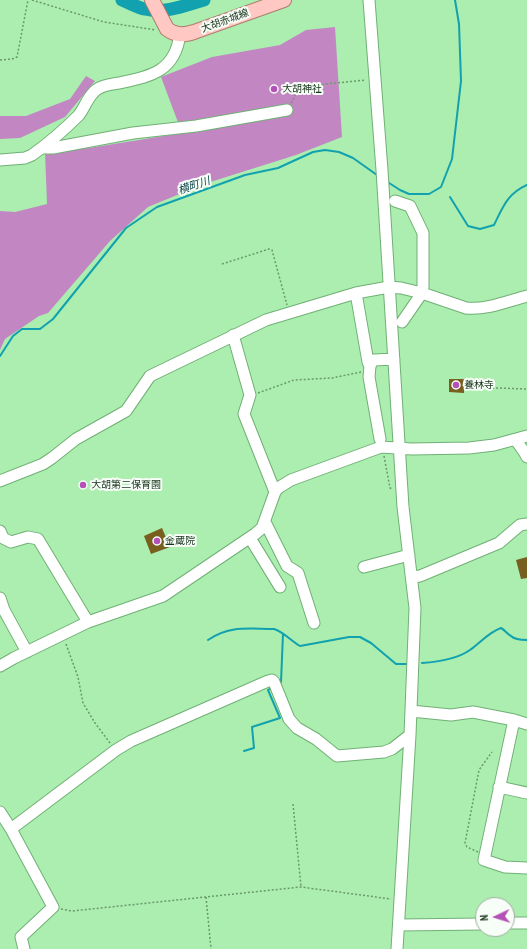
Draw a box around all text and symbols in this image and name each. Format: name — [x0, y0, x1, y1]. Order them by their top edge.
street label: 大胡赤城線 — [199, 7, 251, 35]
place label: 大胡神社 — [282, 83, 322, 95]
marker: 大胡神社 — [269, 84, 279, 94]
water label: 横町川 — [176, 174, 212, 198]
place label: 養林寺 — [464, 379, 494, 391]
marker: 養林寺 — [451, 380, 461, 390]
place label: 大胡第二保育園 — [91, 479, 161, 491]
marker: 大胡第二保育園 — [78, 480, 88, 490]
place label: 金蔵院 — [165, 535, 195, 547]
marker: 金蔵院 — [152, 536, 162, 546]
north arrow — [475, 897, 515, 937]
text: N — [477, 914, 491, 921]

